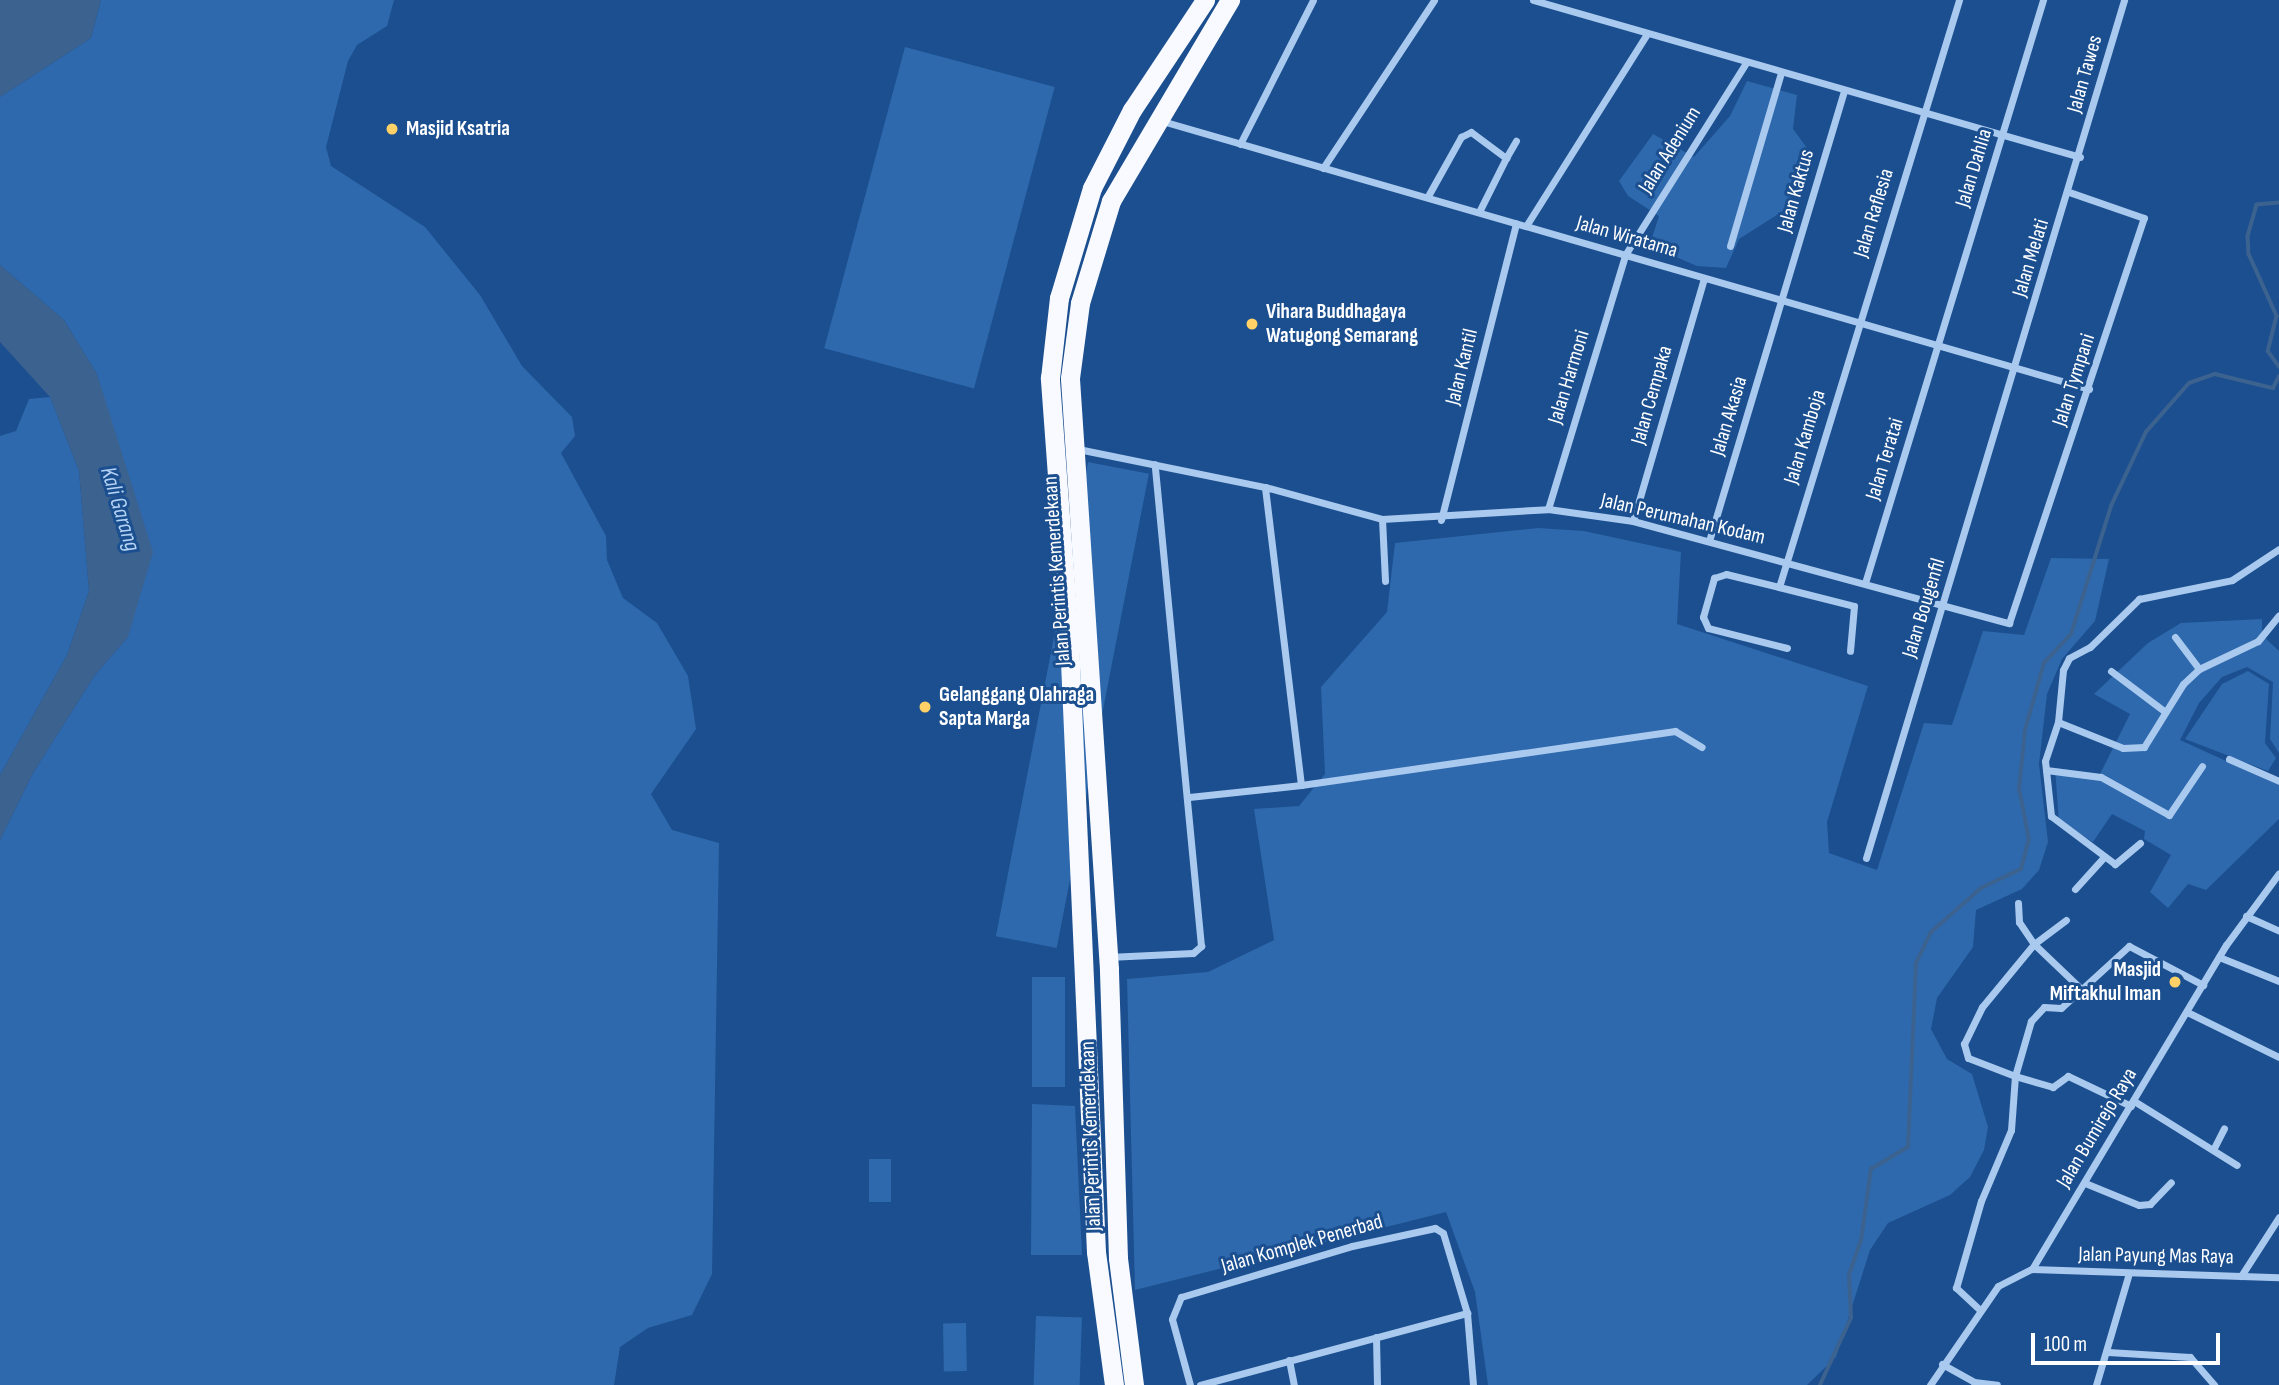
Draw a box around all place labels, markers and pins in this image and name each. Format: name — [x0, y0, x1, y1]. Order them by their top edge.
place label: Masjid Ksatria — [406, 116, 510, 142]
marker: Masjid Ksatria — [384, 121, 400, 137]
place label: Vihara Buddhagaya Watugong Semarang — [1266, 299, 1418, 349]
marker: Vihara Buddhagaya Watugong Semarang — [1244, 316, 1260, 332]
place label: Gelanggang Olahraga Sapta Marga — [939, 682, 1094, 732]
marker: Gelanggang Olahraga Sapta Marga — [917, 699, 933, 715]
place label: Masjid Miftakhul Iman — [2050, 957, 2161, 1007]
marker: Masjid Miftakhul Iman — [2167, 974, 2183, 990]

